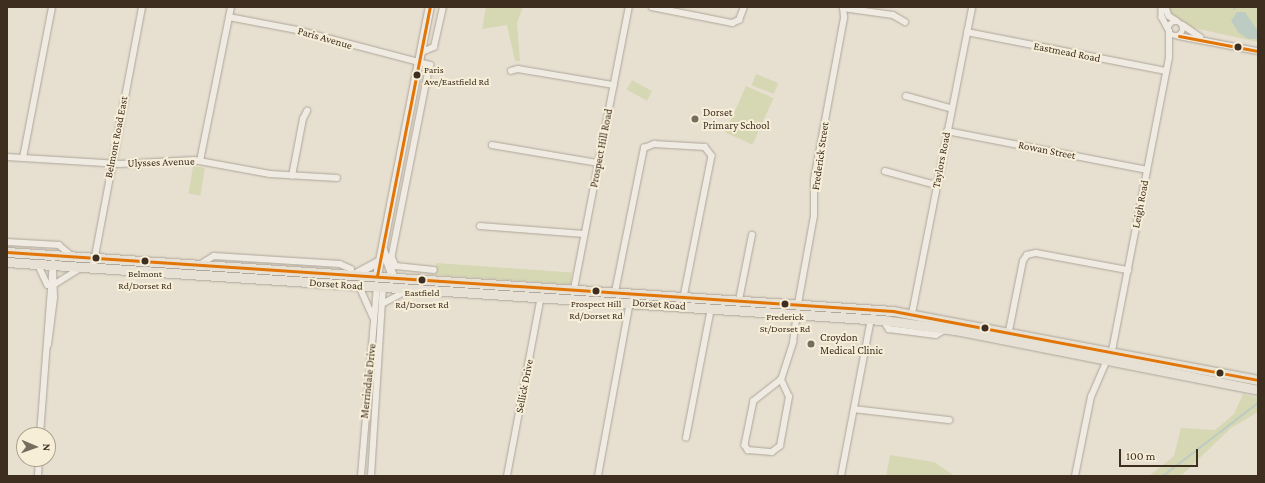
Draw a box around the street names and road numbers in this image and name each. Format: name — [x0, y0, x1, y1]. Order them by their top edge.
street label: Paris Avenue — [296, 24, 354, 52]
street label: Eastmead Road — [1032, 39, 1102, 65]
street label: Belmont Road East — [102, 95, 130, 179]
street label: Prospect Hill Road — [587, 107, 615, 189]
street label: Frederick Street — [809, 121, 831, 191]
street label: Taylors Road — [929, 131, 953, 189]
street label: Rowan Street — [1017, 138, 1077, 162]
street label: Ulysses Avenue — [127, 154, 195, 170]
street label: Leigh Road — [1129, 179, 1151, 229]
street label: Dorset Road — [309, 276, 363, 292]
street label: Dorset Road — [632, 296, 686, 312]
street label: Merrindale Drive — [358, 343, 378, 419]
street label: Sellick Drive — [512, 358, 536, 414]

